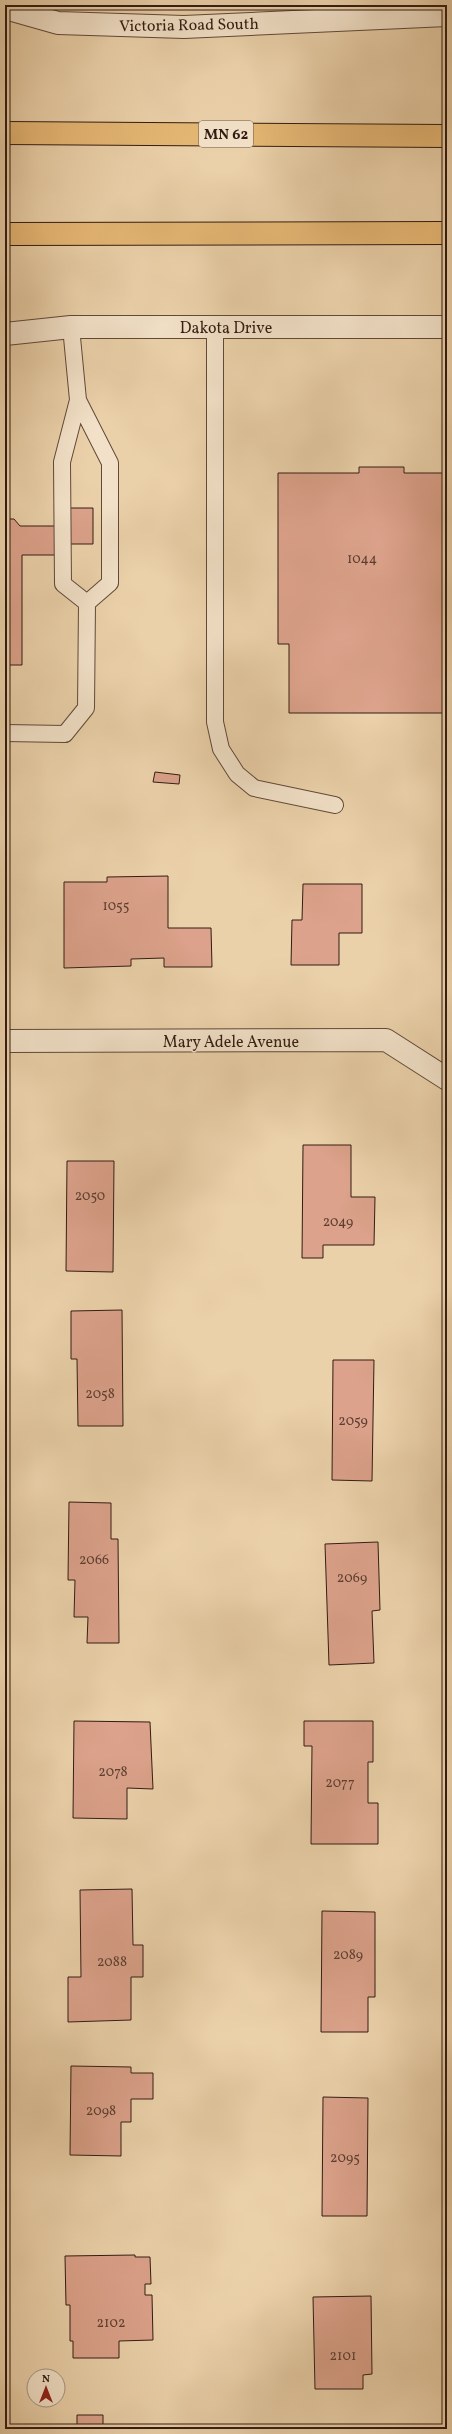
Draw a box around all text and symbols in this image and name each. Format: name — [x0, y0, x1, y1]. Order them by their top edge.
street label: Victoria Road South — [119, 14, 259, 38]
road number: MN 62 — [199, 121, 253, 147]
street label: Dakota Drive — [180, 318, 272, 340]
house number: 1044 — [347, 550, 377, 569]
house number: 1055 — [102, 897, 130, 916]
street label: Mary Adele Avenue — [163, 1032, 299, 1054]
house number: 2050 — [75, 1187, 105, 1206]
house number: 2049 — [323, 1213, 353, 1232]
house number: 2058 — [85, 1385, 115, 1404]
house number: 2059 — [338, 1412, 368, 1431]
house number: 2066 — [79, 1551, 109, 1570]
house number: 2069 — [337, 1569, 367, 1588]
house number: 2078 — [98, 1763, 128, 1782]
house number: 2077 — [325, 1774, 355, 1793]
house number: 2089 — [333, 1946, 363, 1965]
house number: 2088 — [97, 1953, 127, 1972]
house number: 2098 — [86, 2102, 116, 2121]
house number: 2095 — [330, 2149, 360, 2168]
house number: 2102 — [97, 2314, 125, 2333]
house number: 2101 — [330, 2347, 356, 2366]
north arrow — [26, 2368, 66, 2408]
text: N — [42, 2372, 50, 2387]

